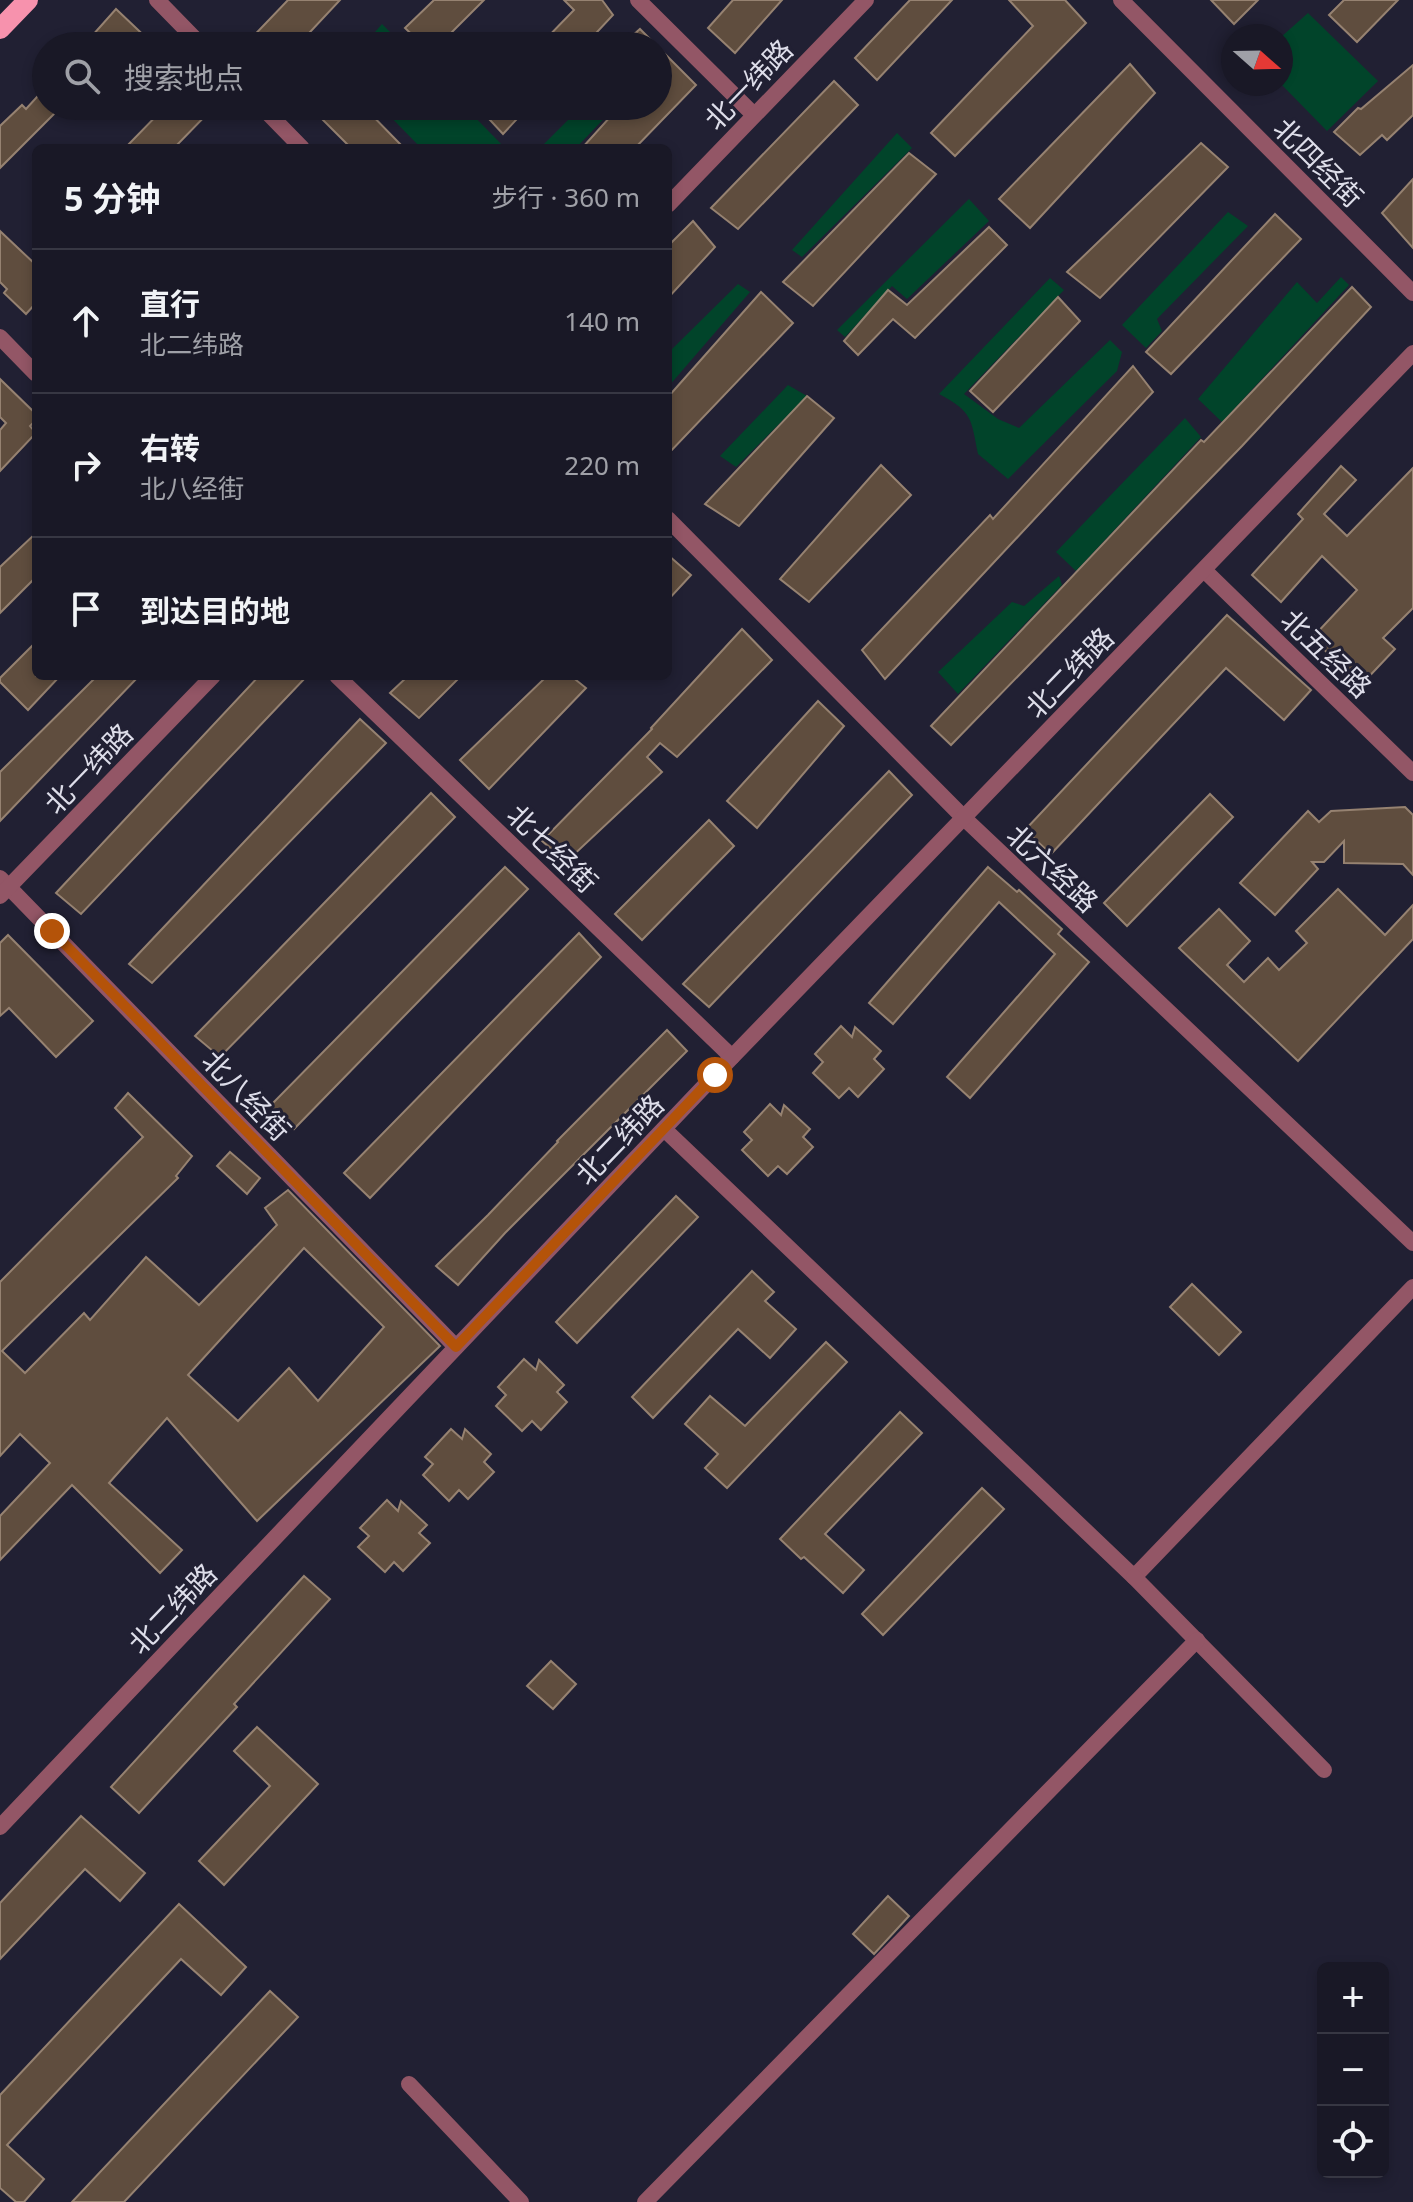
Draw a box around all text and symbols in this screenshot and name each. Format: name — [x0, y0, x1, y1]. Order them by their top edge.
north arrow — [1221, 24, 1293, 96]
street label: 北一纬路 — [695, 31, 801, 137]
search box — [32, 32, 672, 120]
icon: search — [60, 54, 104, 98]
text: 搜索地点 — [124, 57, 244, 98]
street label: 北四经街 — [1266, 109, 1372, 215]
text: 5 分钟 — [64, 175, 160, 221]
text: 步行 · 360 m — [492, 179, 640, 215]
text: 直行 — [140, 283, 200, 324]
icon: ahead — [64, 299, 108, 343]
text: 140 m — [564, 303, 640, 339]
text: 北二纬路 — [140, 326, 244, 362]
text: 右转 — [140, 427, 200, 468]
icon: right — [64, 443, 108, 487]
text: 220 m — [564, 447, 640, 483]
text: 北八经街 — [140, 470, 244, 506]
icon: arrive — [64, 587, 108, 631]
text: 到达目的地 — [140, 590, 290, 631]
street label: 北五经路 — [1274, 600, 1380, 706]
street label: 北二纬路 — [1016, 619, 1122, 725]
street label: 北一纬路 — [35, 715, 141, 821]
street label: 北七经街 — [500, 795, 606, 901]
street label: 北六经路 — [999, 816, 1107, 920]
route end — [34, 913, 70, 949]
street label: 北八经街 — [194, 1042, 300, 1148]
route start — [697, 1057, 733, 1093]
street label: 北二纬路 — [566, 1086, 672, 1192]
street label: 北二纬路 — [119, 1555, 225, 1661]
map controls — [1317, 1962, 1389, 2178]
button: + — [1317, 1962, 1389, 2034]
button: − — [1317, 2034, 1389, 2106]
button: locate — [1317, 2106, 1389, 2178]

